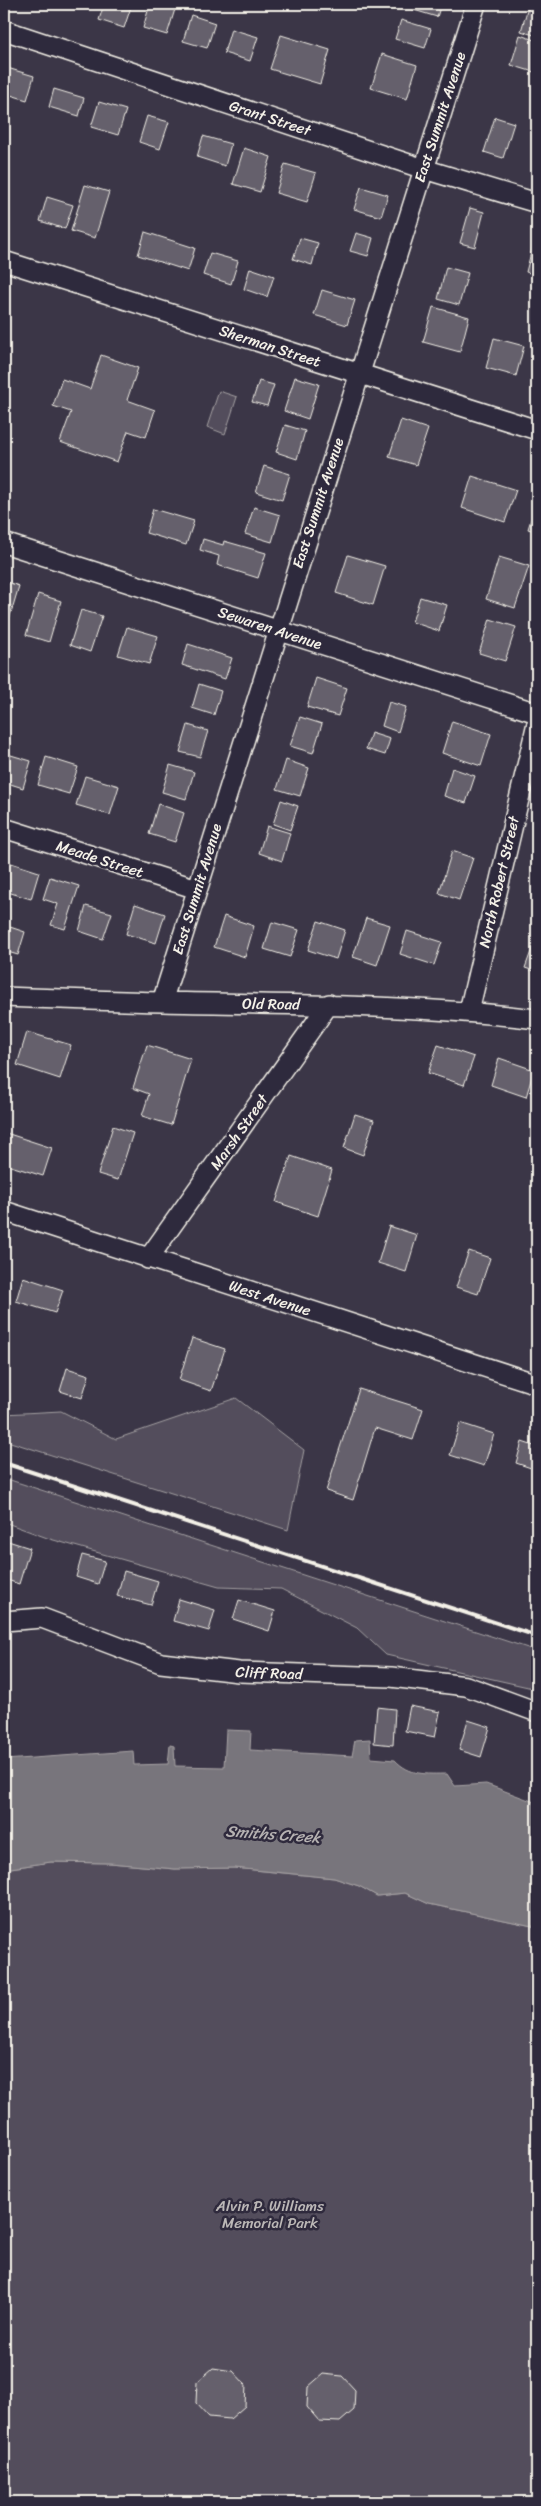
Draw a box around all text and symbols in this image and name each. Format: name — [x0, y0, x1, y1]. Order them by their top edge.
street label: East Summit Avenue — [407, 48, 473, 186]
street label: Grant Street — [226, 93, 315, 144]
street label: Sherman Street — [216, 317, 325, 375]
street label: East Summit Avenue — [285, 434, 351, 572]
street label: Sewaren Avenue — [214, 599, 326, 657]
street label: North Robert Street — [471, 813, 527, 950]
street label: East Summit Avenue — [165, 820, 229, 958]
street label: Meade Street — [53, 833, 148, 886]
street label: Old Road — [242, 990, 301, 1018]
street label: Marsh Street — [203, 1088, 275, 1176]
street label: West Avenue — [226, 1273, 315, 1324]
street label: Cliff Road — [235, 1659, 304, 1687]
water label: Smiths Creek — [225, 1816, 323, 1852]
park label: Alvin P. Williams Memorial Park — [215, 2193, 324, 2236]

